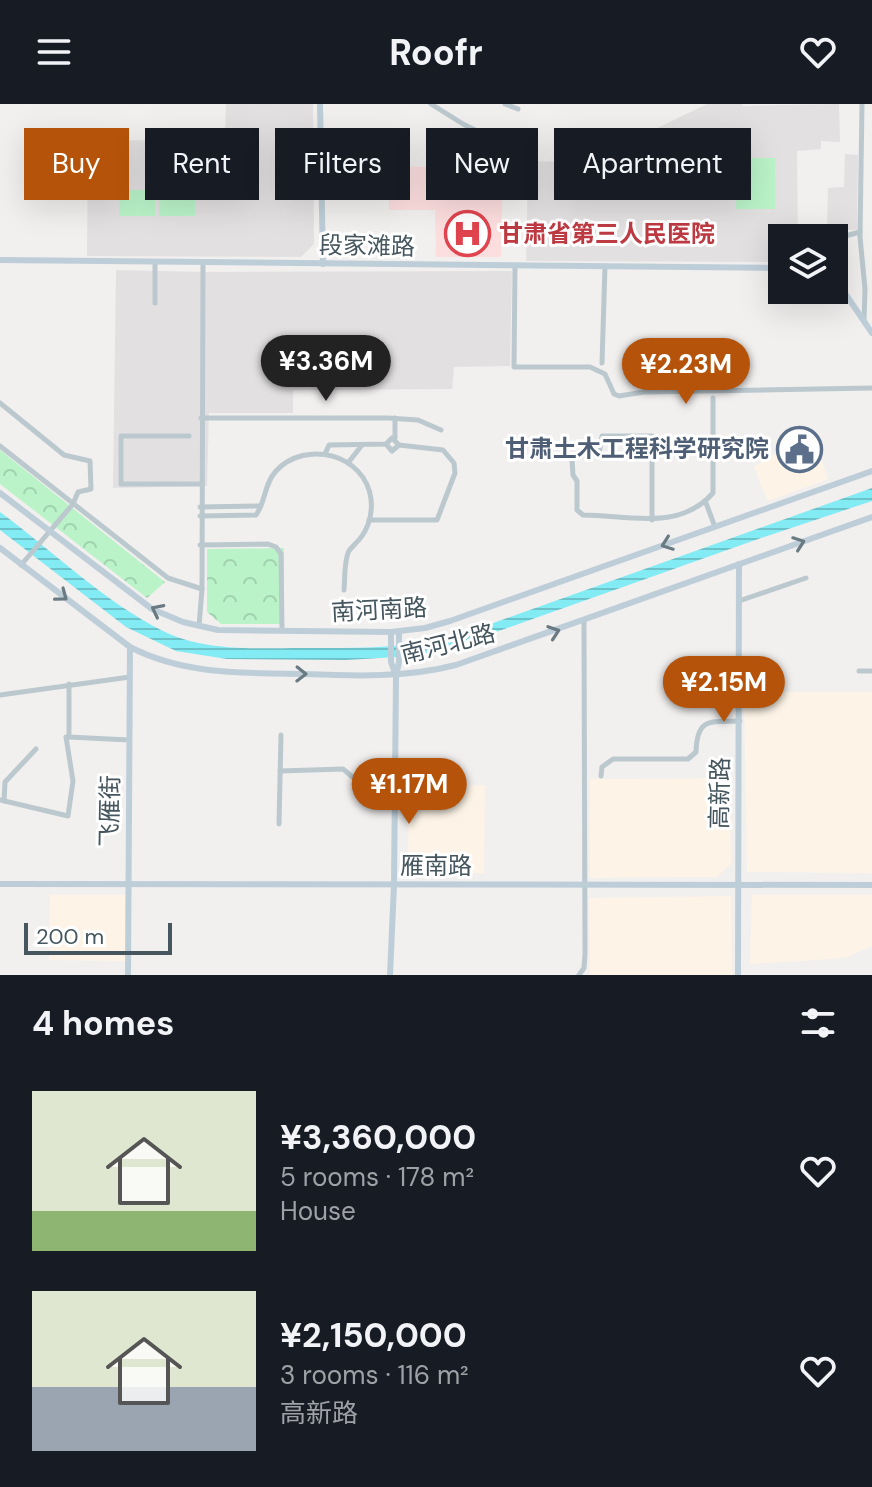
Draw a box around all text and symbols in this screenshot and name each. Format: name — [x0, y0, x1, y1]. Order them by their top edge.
text: Roofr — [389, 29, 483, 76]
icon: menu — [32, 30, 76, 74]
icon: heart — [796, 30, 840, 74]
chip: Buy — [24, 128, 129, 200]
chip: Rent — [145, 128, 259, 200]
chip: Filters — [275, 128, 410, 200]
chip: New — [426, 128, 538, 200]
chip: Apartment — [554, 128, 751, 200]
hospital icon: 甘肃省第三人民医院 — [444, 210, 492, 258]
place label: 甘肃省第三人民医院 — [499, 218, 715, 249]
map controls — [768, 224, 848, 304]
button: layers — [768, 224, 848, 304]
street label: 段家滩路 — [319, 229, 415, 262]
pin: ¥3.36M — [261, 335, 391, 403]
pin: ¥2.23M — [621, 338, 751, 406]
text: ¥3.36M — [279, 344, 373, 378]
text: ¥2.23M — [640, 347, 732, 381]
public building icon: 甘肃土木工程科学研究院 — [776, 425, 824, 473]
place label: 甘肃土木工程科学研究院 — [505, 433, 769, 464]
one-way arrow — [660, 535, 674, 551]
one-way arrow — [791, 536, 805, 553]
one-way arrow — [53, 586, 68, 600]
street label: 南河南路 — [330, 592, 428, 627]
one-way arrow — [151, 605, 165, 620]
street label: 南河北路 — [398, 617, 498, 670]
one-way arrow — [546, 625, 560, 641]
pin: ¥2.15M — [659, 656, 789, 724]
text: ¥2.15M — [681, 665, 767, 699]
one-way arrow — [295, 666, 308, 683]
street label: 高新路 — [703, 757, 736, 829]
pin: ¥1.17M — [344, 758, 474, 826]
text: ¥1.17M — [370, 767, 448, 801]
street label: 飞雁街 — [93, 775, 126, 847]
street label: 雁南路 — [400, 850, 472, 881]
scale bar — [24, 919, 172, 955]
text: 200 m — [36, 922, 104, 951]
text: 4 homes — [32, 1001, 174, 1046]
icon: filters — [796, 1001, 840, 1045]
text: ¥3,360,000 — [280, 1115, 476, 1160]
icon: home — [96, 1123, 192, 1219]
icon: heart — [796, 1149, 840, 1193]
text: 5 rooms · 178 m² — [280, 1160, 474, 1194]
text: House — [280, 1194, 356, 1228]
text: ¥2,150,000 — [280, 1313, 467, 1358]
icon: home — [96, 1323, 192, 1419]
icon: heart — [796, 1349, 840, 1393]
text: 3 rooms · 116 m² — [280, 1358, 469, 1392]
text: 高新路 — [280, 1396, 358, 1430]

